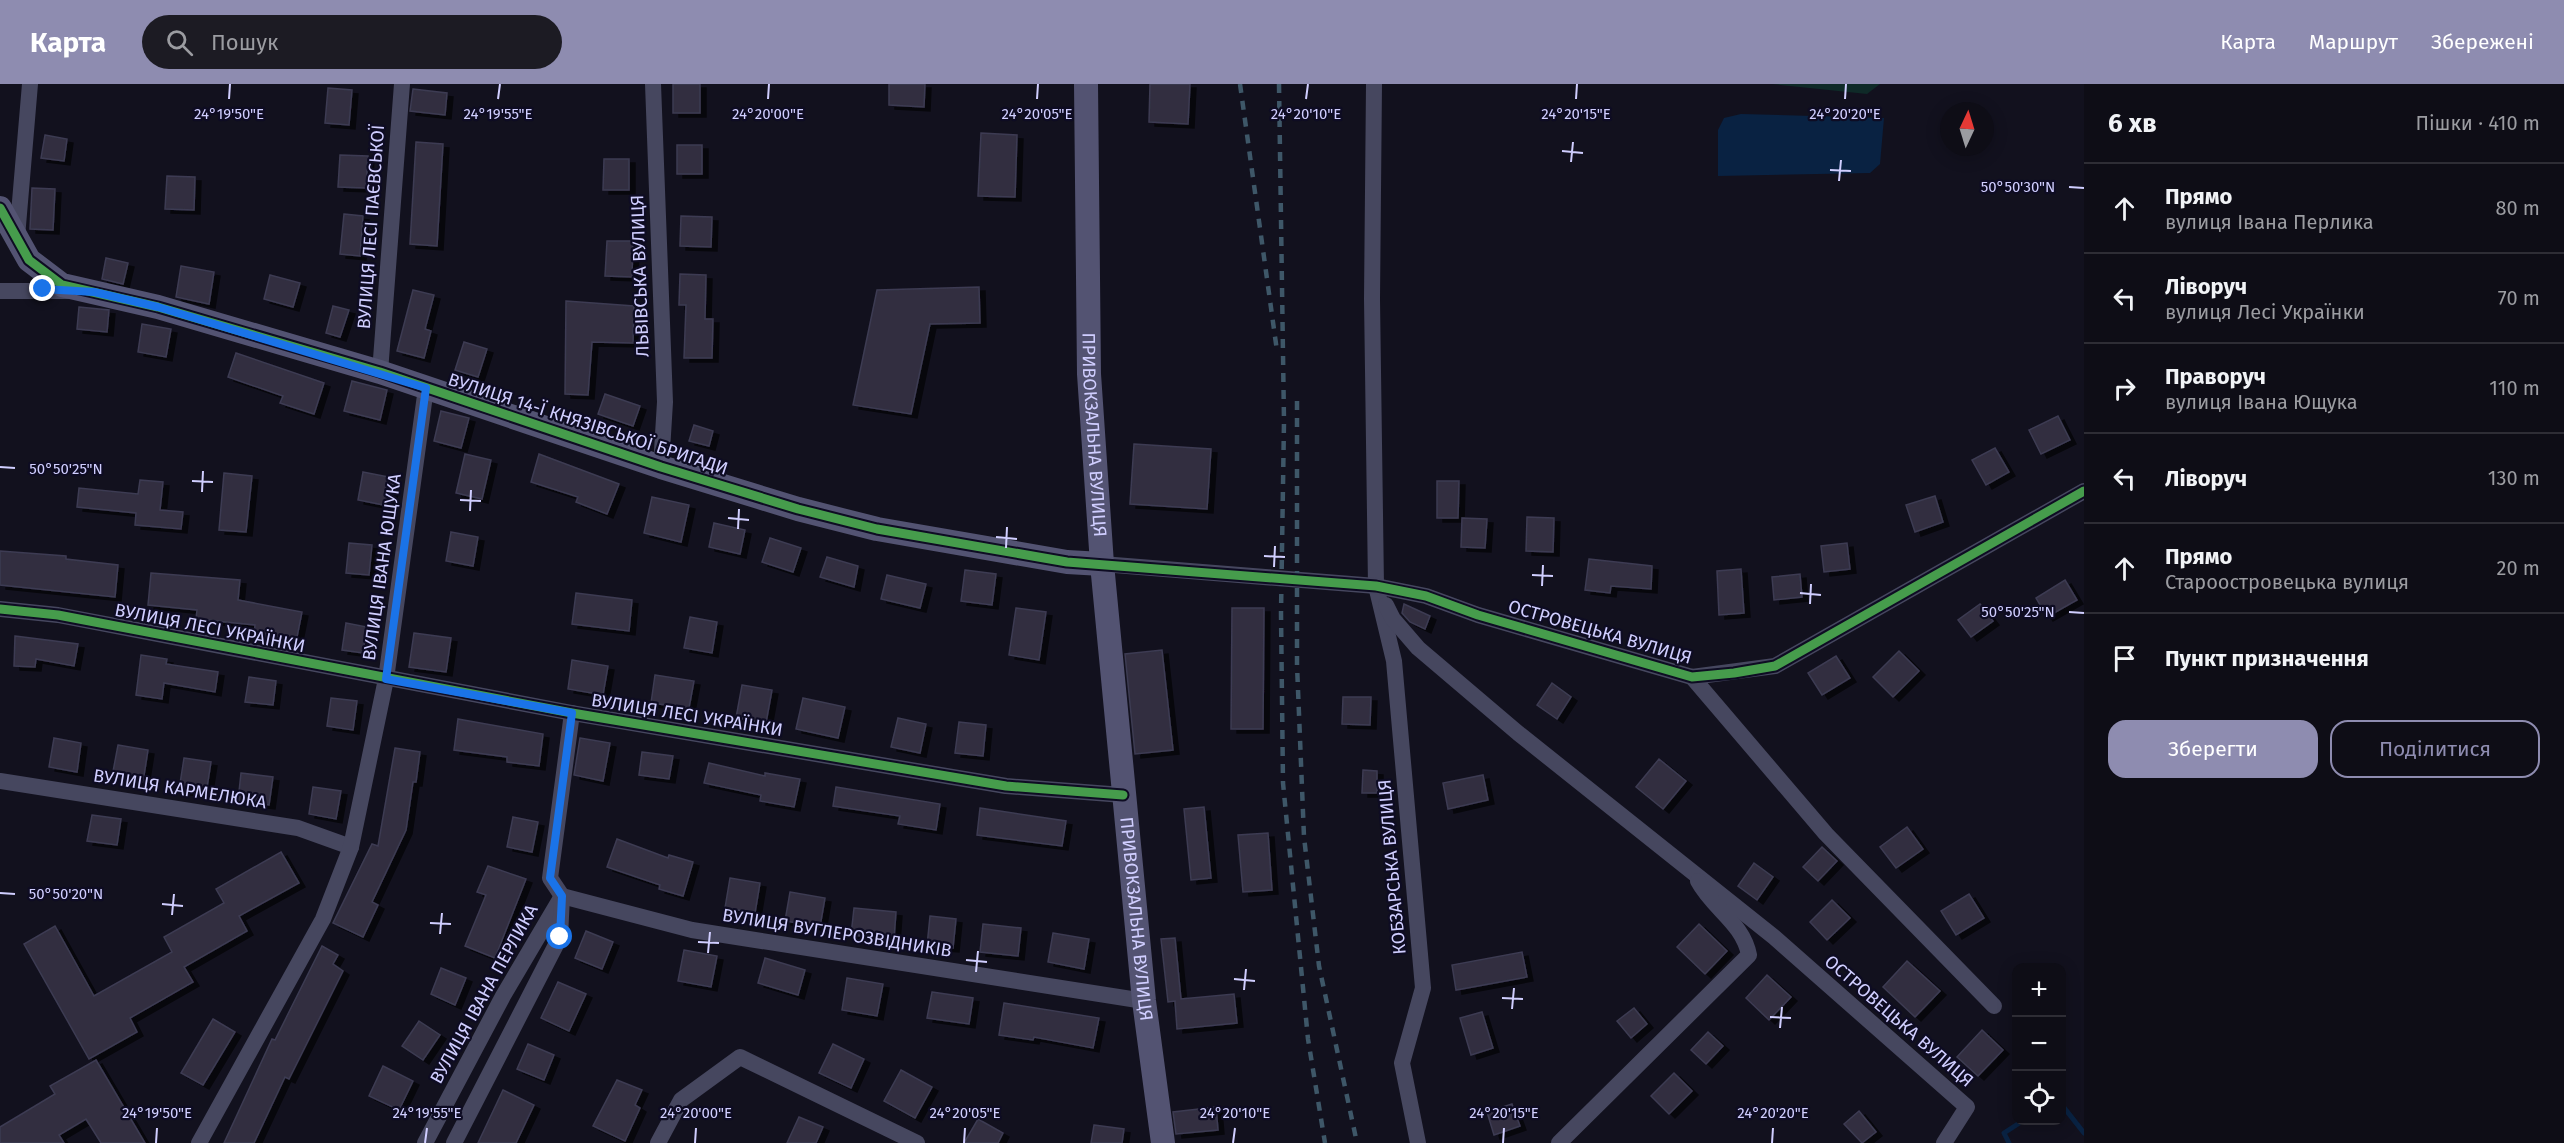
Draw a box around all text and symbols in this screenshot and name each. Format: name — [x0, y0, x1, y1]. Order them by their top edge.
search box — [142, 15, 562, 69]
text: Карта — [30, 26, 106, 59]
icon: search — [163, 26, 196, 59]
text: Пошук — [211, 29, 278, 56]
text: Карта — [2220, 29, 2276, 55]
text: Маршрут — [2309, 29, 2398, 55]
text: Збережені — [2431, 29, 2534, 55]
north arrow — [1940, 102, 1994, 156]
text: 24°19'50"E — [194, 105, 264, 123]
text: 24°19'55"E — [463, 105, 533, 123]
text: 24°20'00"E — [732, 105, 804, 123]
text: 24°20'05"E — [1001, 105, 1073, 123]
text: 24°20'10"E — [1271, 105, 1341, 123]
text: 24°20'15"E — [1541, 105, 1611, 123]
text: 24°20'20"E — [1809, 105, 1881, 123]
text: 6 хв — [2108, 108, 2157, 139]
text: Пішки · 410 m — [2415, 111, 2540, 135]
street label: ВУЛИЦЯ ЛЕСІ ПАЄВСЬКОЇ — [353, 123, 389, 330]
text: 50°50'30"N — [1981, 178, 2055, 196]
text: Прямо — [2165, 183, 2232, 210]
icon: ahead — [2108, 192, 2141, 225]
street label: ЛЬВІВСЬКА ВУЛИЦЯ — [626, 194, 654, 358]
text: 80 m — [2495, 196, 2540, 220]
text: вулиця Івана Перлика — [2165, 210, 2374, 234]
text: Ліворуч — [2165, 273, 2247, 300]
route end — [29, 275, 55, 301]
icon: left — [2108, 282, 2141, 315]
text: 70 m — [2498, 286, 2540, 310]
text: вулиця Лесі Українки — [2165, 300, 2365, 324]
street label: ПРИВОКЗАЛЬНА ВУЛИЦЯ — [1078, 332, 1111, 538]
text: Праворуч — [2165, 363, 2266, 390]
street label: ВУЛИЦЯ 14-Ї КНЯЗІВСЬКОЇ БРИГАДИ — [445, 368, 731, 480]
icon: right — [2108, 372, 2141, 405]
text: 110 m — [2489, 376, 2540, 400]
text: вулиця Івана Ющука — [2165, 390, 2358, 414]
text: 50°50'25"N — [29, 460, 103, 478]
icon: left — [2108, 462, 2141, 495]
text: Ліворуч — [2165, 465, 2247, 492]
text: 130 m — [2488, 466, 2540, 490]
street label: ВУЛИЦЯ ІВАНА ЮЩУКА — [358, 471, 406, 662]
text: Прямо — [2165, 543, 2232, 570]
icon: ahead — [2108, 552, 2141, 585]
text: 20 m — [2497, 556, 2540, 580]
text: Староостровецька вулиця — [2165, 570, 2409, 594]
street label: ОСТРОВЕЦЬКА ВУЛИЦЯ — [1506, 595, 1694, 669]
street label: ВУЛИЦЯ ЛЕСІ УКРАЇНКИ — [113, 599, 307, 657]
text: 50°50'25"N — [1981, 603, 2055, 621]
icon: arrive — [2108, 642, 2141, 675]
text: Пункт призначення — [2165, 645, 2369, 672]
street label: ВУЛИЦЯ ЛЕСІ УКРАЇНКИ — [590, 689, 784, 741]
button: Зберегти — [2108, 720, 2318, 778]
button: Поділитися — [2330, 720, 2540, 778]
street label: ВУЛИЦЯ КАРМЕЛЮКА — [92, 764, 269, 814]
street label: КОБЗАРСЬКА ВУЛИЦЯ — [1373, 779, 1411, 955]
street label: ПРИВОКЗАЛЬНА ВУЛИЦЯ — [1115, 816, 1158, 1022]
text: 50°50'20"N — [29, 885, 103, 903]
street label: ВУЛИЦЯ ІВАНА ПЕРЛИКА — [425, 900, 543, 1088]
street label: ВУЛИЦЯ ВУГЛЕРОЗВІДНИКІВ — [721, 904, 953, 962]
route start — [546, 923, 572, 949]
street label: ОСТРОВЕЦЬКА ВУЛИЦЯ — [1820, 950, 1978, 1092]
map controls — [2012, 963, 2066, 1125]
button: + — [2012, 963, 2066, 1017]
button: − — [2012, 1017, 2066, 1071]
button: locate — [2012, 1071, 2066, 1125]
text: 24°19'50"E — [122, 1104, 192, 1122]
text: 24°19'55"E — [392, 1104, 462, 1122]
text: 24°20'00"E — [660, 1104, 732, 1122]
text: 24°20'05"E — [929, 1104, 1001, 1122]
text: 24°20'10"E — [1200, 1104, 1270, 1122]
text: 24°20'15"E — [1469, 1104, 1539, 1122]
text: 24°20'20"E — [1737, 1104, 1809, 1122]

